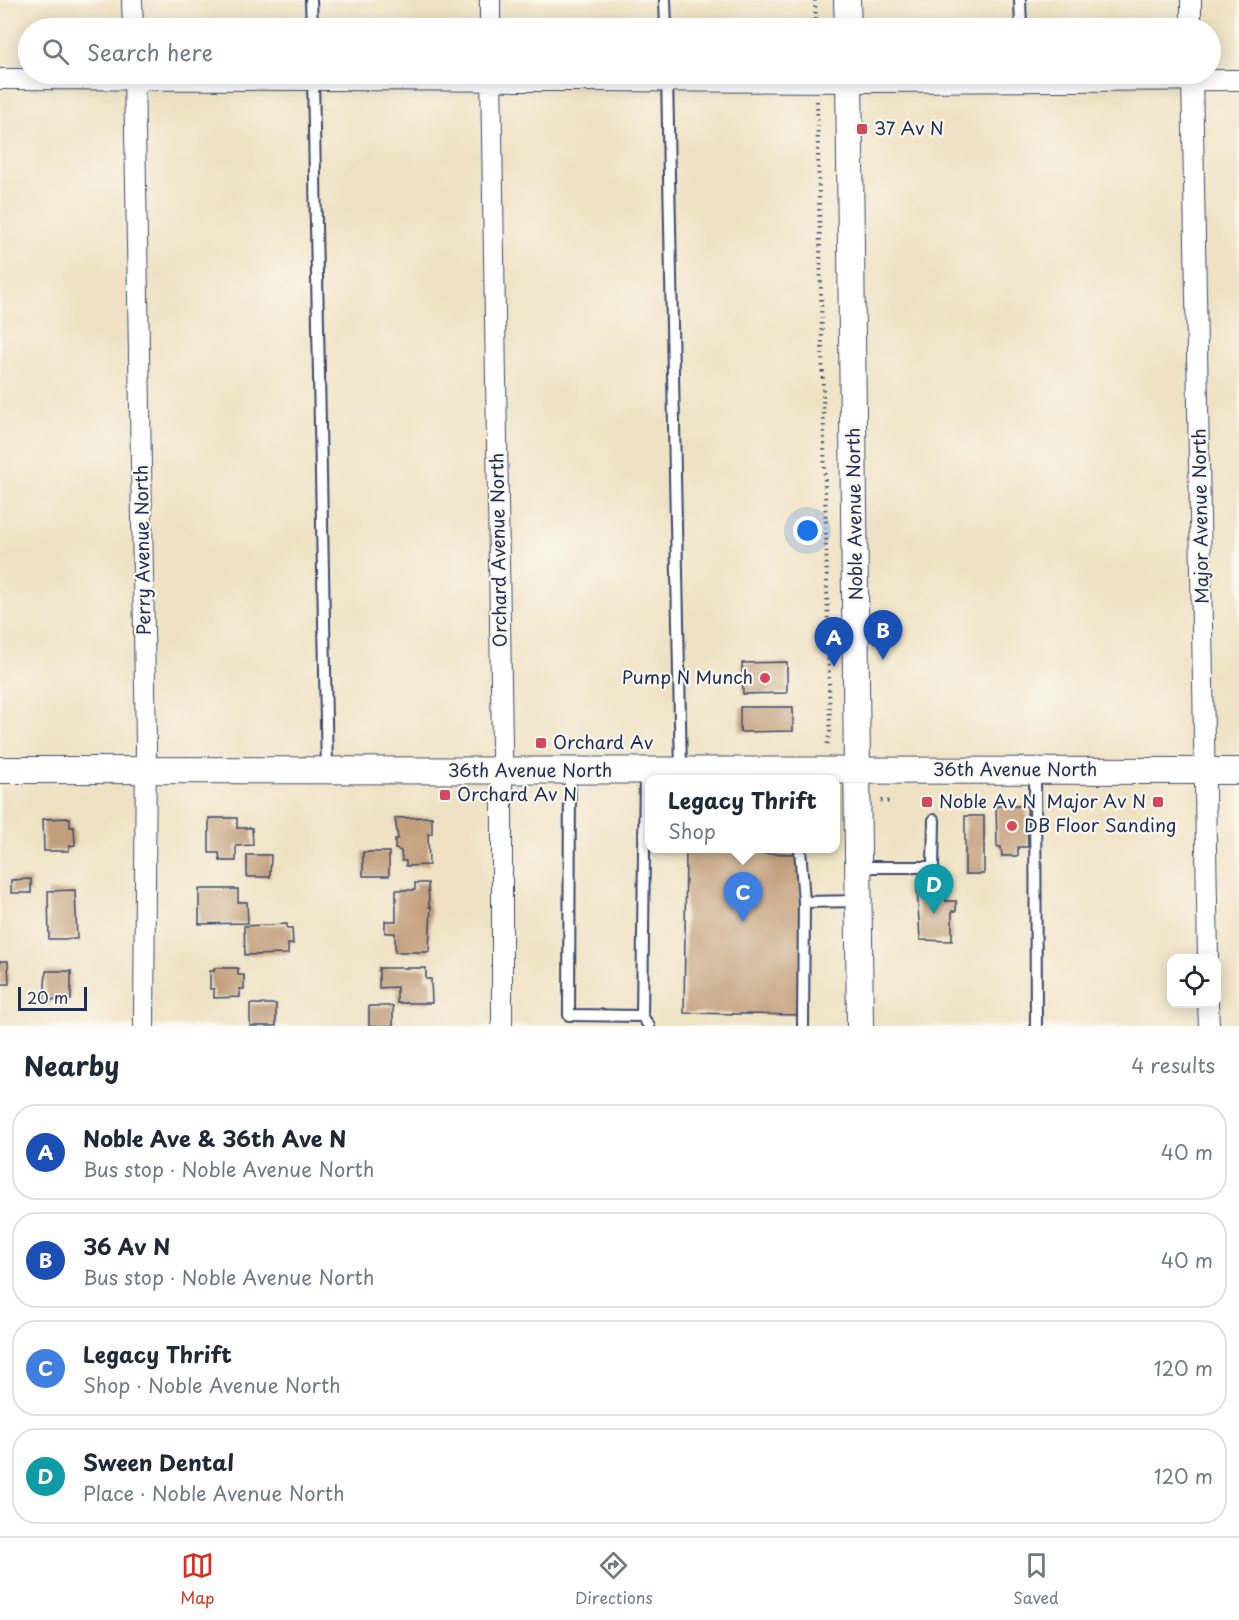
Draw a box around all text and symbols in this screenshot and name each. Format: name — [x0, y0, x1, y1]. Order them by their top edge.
search box — [18, 18, 1221, 84]
icon: search — [39, 35, 72, 68]
text: Search here — [87, 35, 213, 68]
place label: 37 Av N — [874, 114, 944, 141]
marker: 37 Av N — [855, 122, 869, 136]
street label: Noble Avenue North — [838, 428, 869, 601]
street label: Major Avenue North — [1184, 428, 1215, 604]
street label: Orchard Avenue North — [482, 453, 513, 648]
street label: Perry Avenue North — [127, 465, 156, 635]
your location — [793, 516, 822, 545]
pin: B — [864, 610, 902, 660]
pin: A — [814, 618, 854, 667]
place label: Pump N Munch — [622, 663, 753, 690]
marker: Pump N Munch — [758, 671, 772, 685]
place label: Orchard Av — [553, 728, 654, 755]
marker: Orchard Av — [534, 736, 548, 750]
street label: 36th Avenue North — [933, 755, 1097, 782]
street label: 36th Avenue North — [448, 756, 612, 783]
popup — [645, 775, 840, 853]
place label: Orchard Av N — [457, 780, 577, 807]
text: Legacy Thrift — [668, 783, 817, 816]
place label: Noble Av N — [939, 787, 1036, 814]
place label: Major Av N — [1047, 787, 1146, 814]
marker: Orchard Av N — [438, 788, 452, 802]
marker: Noble Av N — [920, 795, 934, 809]
marker: Major Av N — [1151, 795, 1165, 809]
place label: DB Floor Sanding — [1024, 811, 1176, 838]
text: Shop — [668, 816, 716, 846]
marker: DB Floor Sanding — [1005, 819, 1019, 833]
pin: D — [914, 864, 954, 914]
pin: C — [724, 872, 762, 922]
map controls — [1167, 954, 1221, 1008]
button: locate — [1167, 954, 1221, 1008]
scale bar — [18, 984, 87, 1012]
text: 20 m — [27, 985, 68, 1009]
text: Nearby — [24, 1046, 119, 1085]
text: 4 results — [1131, 1050, 1215, 1080]
text: Noble Ave & 36th Ave N — [83, 1121, 346, 1154]
text: A — [38, 1137, 53, 1167]
text: 40 m — [1161, 1137, 1213, 1167]
text: Bus stop · Noble Avenue North — [83, 1154, 374, 1184]
text: 36 Av N — [83, 1229, 171, 1262]
text: B — [39, 1245, 52, 1275]
text: 40 m — [1161, 1245, 1213, 1275]
text: Bus stop · Noble Avenue North — [83, 1262, 374, 1292]
text: Legacy Thrift — [83, 1337, 232, 1370]
text: C — [38, 1353, 53, 1383]
text: 120 m — [1154, 1353, 1213, 1383]
text: Shop · Noble Avenue North — [83, 1370, 341, 1400]
text: Sween Dental — [83, 1445, 234, 1478]
text: D — [38, 1461, 53, 1491]
text: 120 m — [1154, 1461, 1213, 1491]
text: Place · Noble Avenue North — [83, 1478, 345, 1508]
tab: Map — [180, 1549, 214, 1609]
tab: Directions — [575, 1549, 653, 1609]
tab: Saved — [1013, 1549, 1059, 1609]

